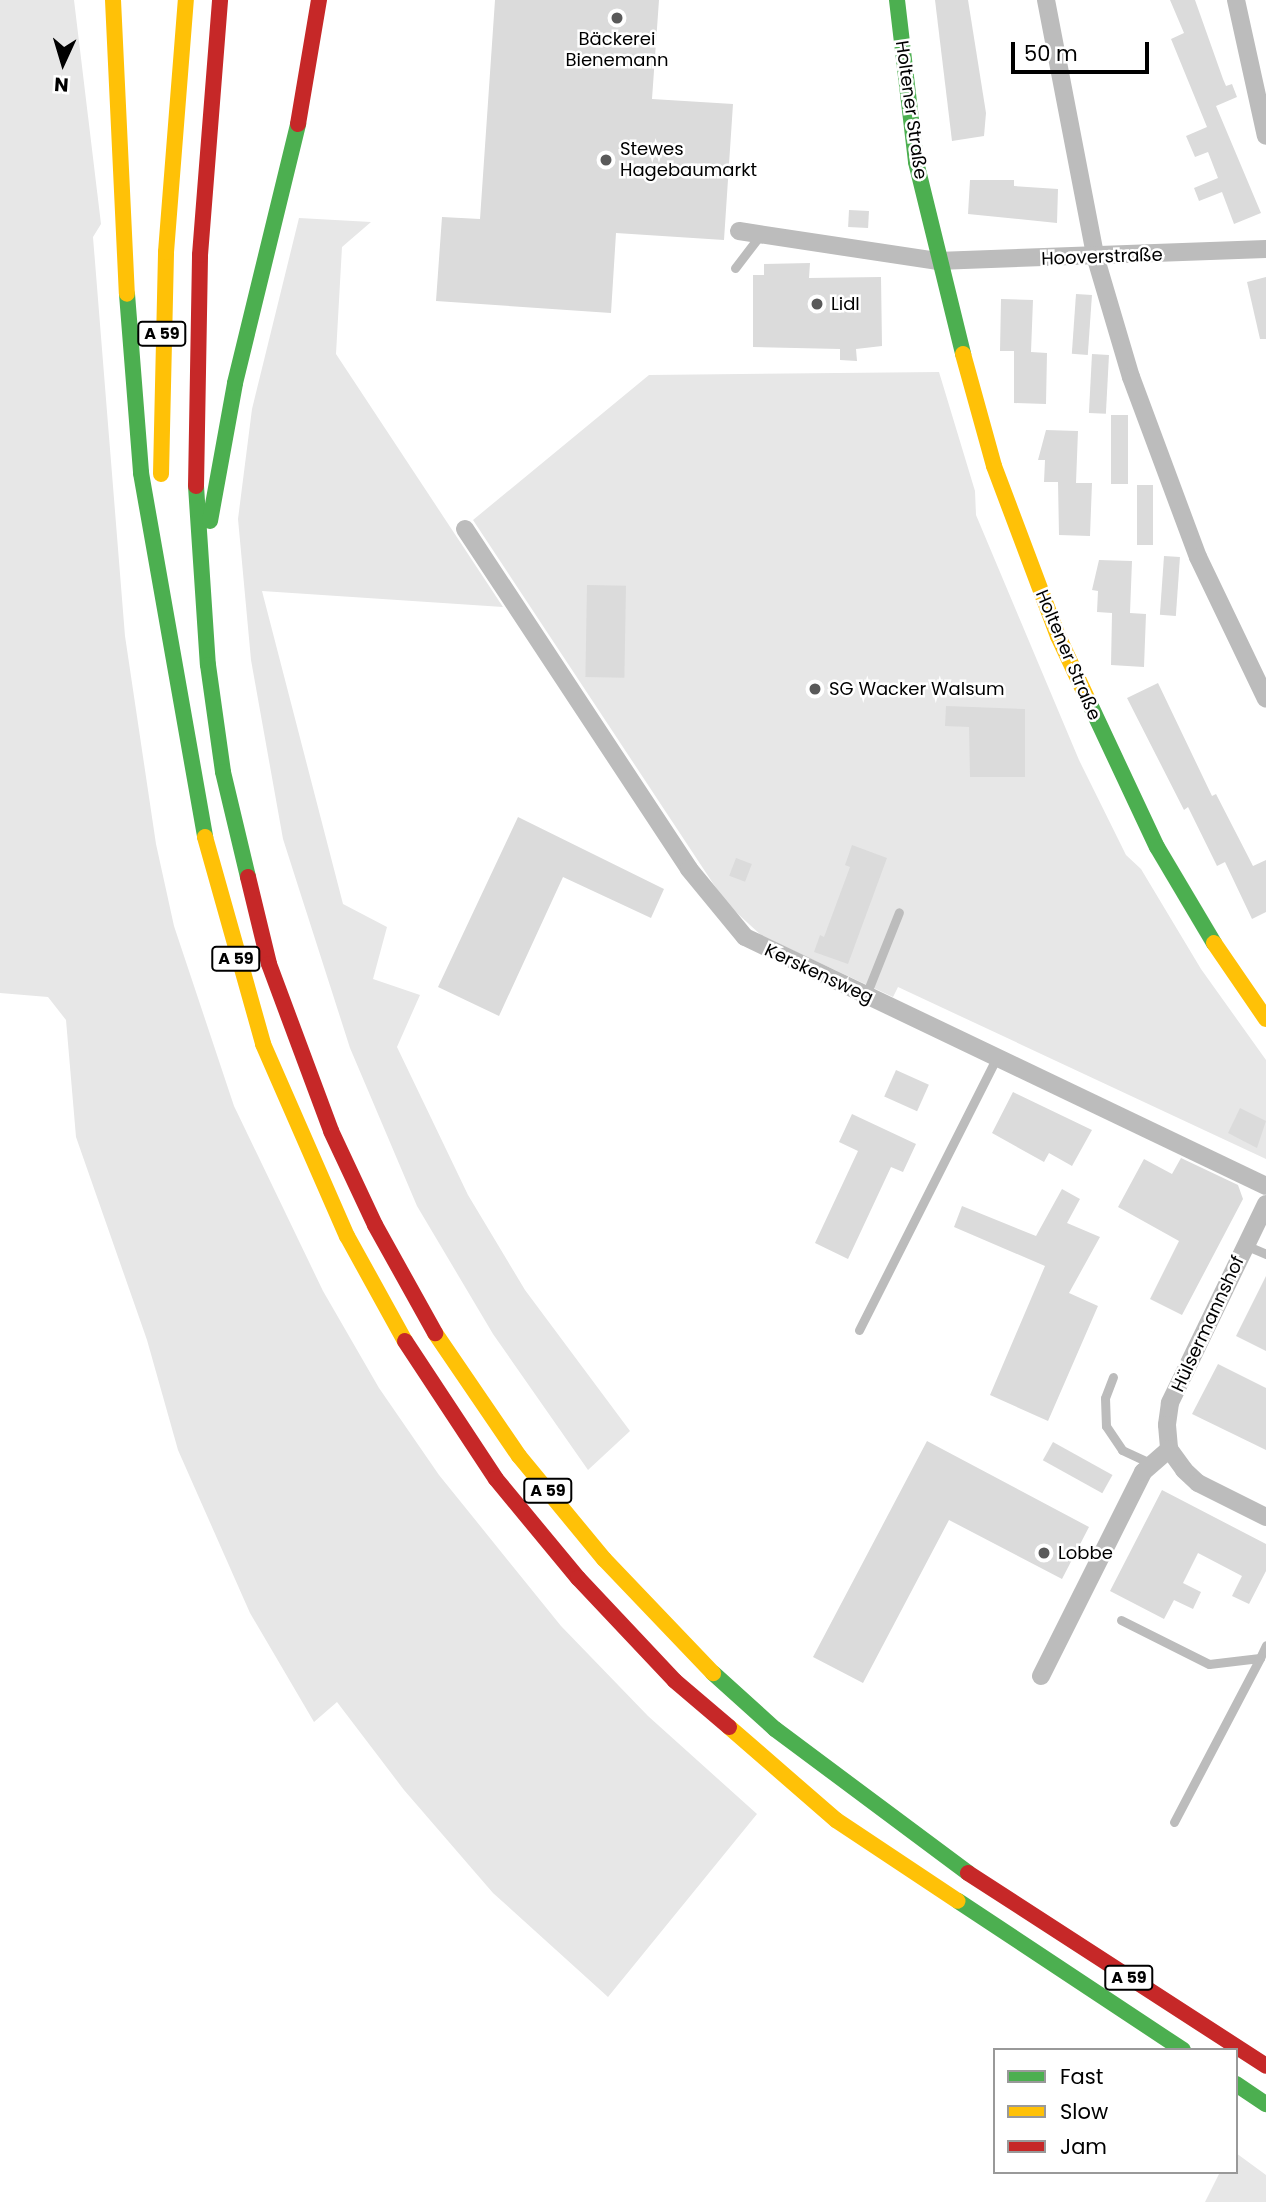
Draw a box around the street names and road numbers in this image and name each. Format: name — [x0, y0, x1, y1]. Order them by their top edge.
street label: Holtener Straße — [891, 39, 931, 181]
street label: Hooverstraße — [1041, 244, 1163, 270]
road number: A 59 — [136, 322, 188, 346]
street label: Holtener Straße — [1031, 586, 1105, 724]
street label: Kerskensweg — [761, 939, 877, 1009]
road number: A 59 — [210, 946, 262, 972]
street label: Hülsermannshof — [1167, 1252, 1249, 1396]
road number: A 59 — [522, 1478, 574, 1504]
road number: A 59 — [1103, 1966, 1155, 1990]

